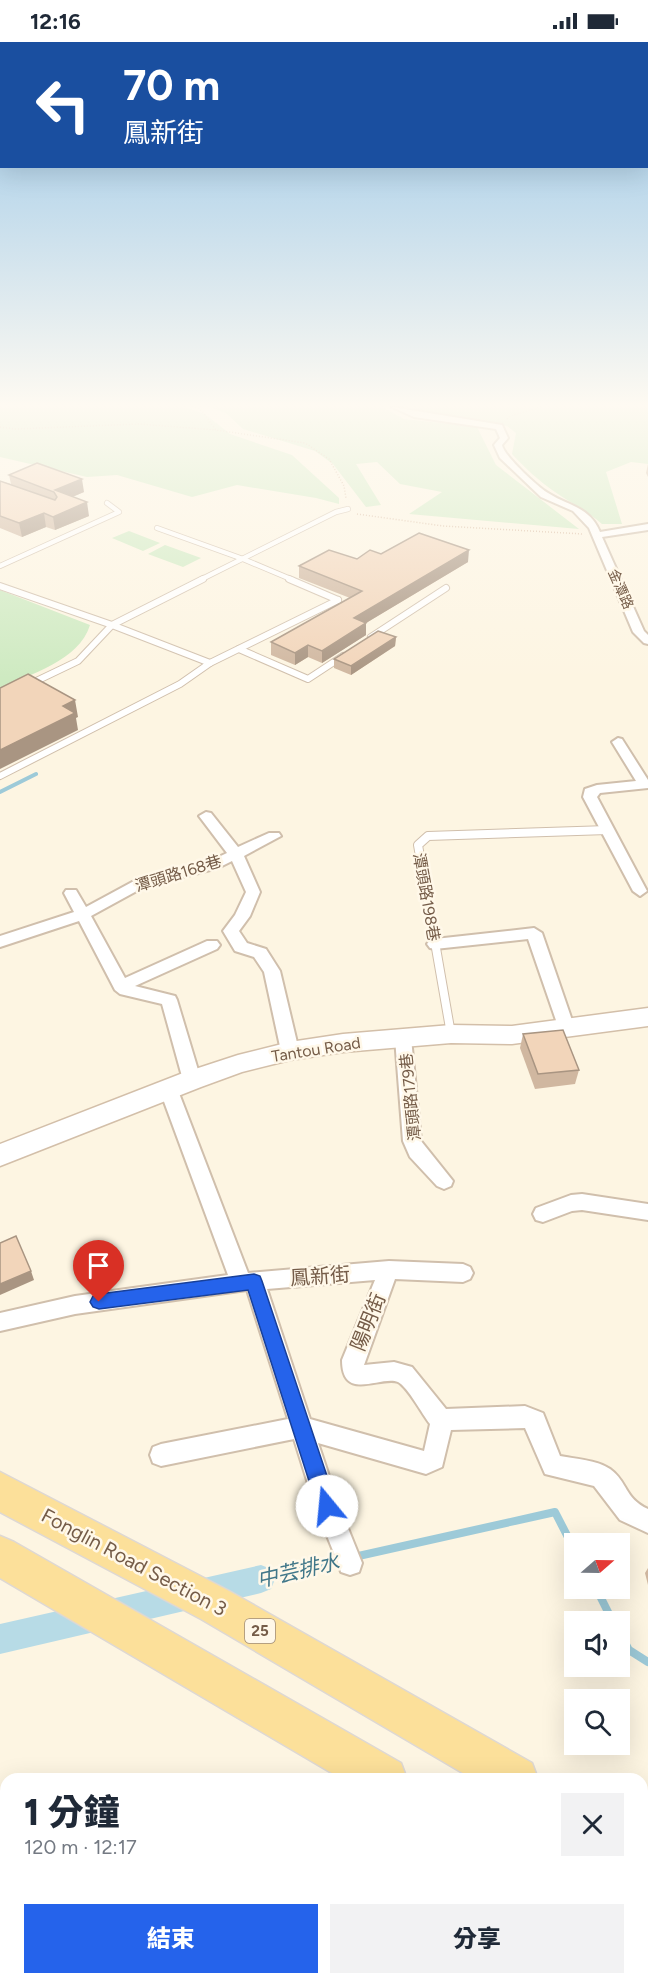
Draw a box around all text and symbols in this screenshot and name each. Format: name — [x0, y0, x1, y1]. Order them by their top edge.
text: 12:16 — [30, 8, 81, 35]
text: 70 m — [123, 60, 220, 111]
icon: left — [24, 66, 102, 144]
text: 鳳新街 — [123, 116, 204, 149]
street label: 金潭路 — [604, 567, 637, 612]
street label: 潭頭路168巷 — [133, 851, 224, 896]
street label: 潭頭路198巷 — [409, 851, 444, 943]
street label: Tantou Road — [270, 1033, 362, 1066]
street label: 潭頭路179巷 — [396, 1052, 425, 1142]
pin — [73, 1240, 124, 1302]
icon: arrive — [82, 1249, 115, 1282]
street label: 鳳新街 — [289, 1262, 351, 1290]
street label: 陽明街 — [346, 1290, 390, 1354]
position arrow — [295, 1474, 359, 1538]
street label: Fonglin Road Section 3 — [37, 1503, 231, 1621]
north arrow — [564, 1533, 630, 1599]
map controls — [564, 1533, 630, 1755]
water label: 中芸排水 — [254, 1549, 343, 1592]
button: sound — [564, 1611, 630, 1677]
road number: 25 — [245, 1619, 275, 1643]
button: search — [564, 1689, 630, 1755]
text: 1 分鐘 — [24, 1791, 120, 1834]
button: close — [561, 1793, 624, 1856]
text: 120 m · 12:17 — [24, 1835, 137, 1859]
button: 結束 — [24, 1904, 318, 1973]
button: 分享 — [330, 1904, 624, 1973]

